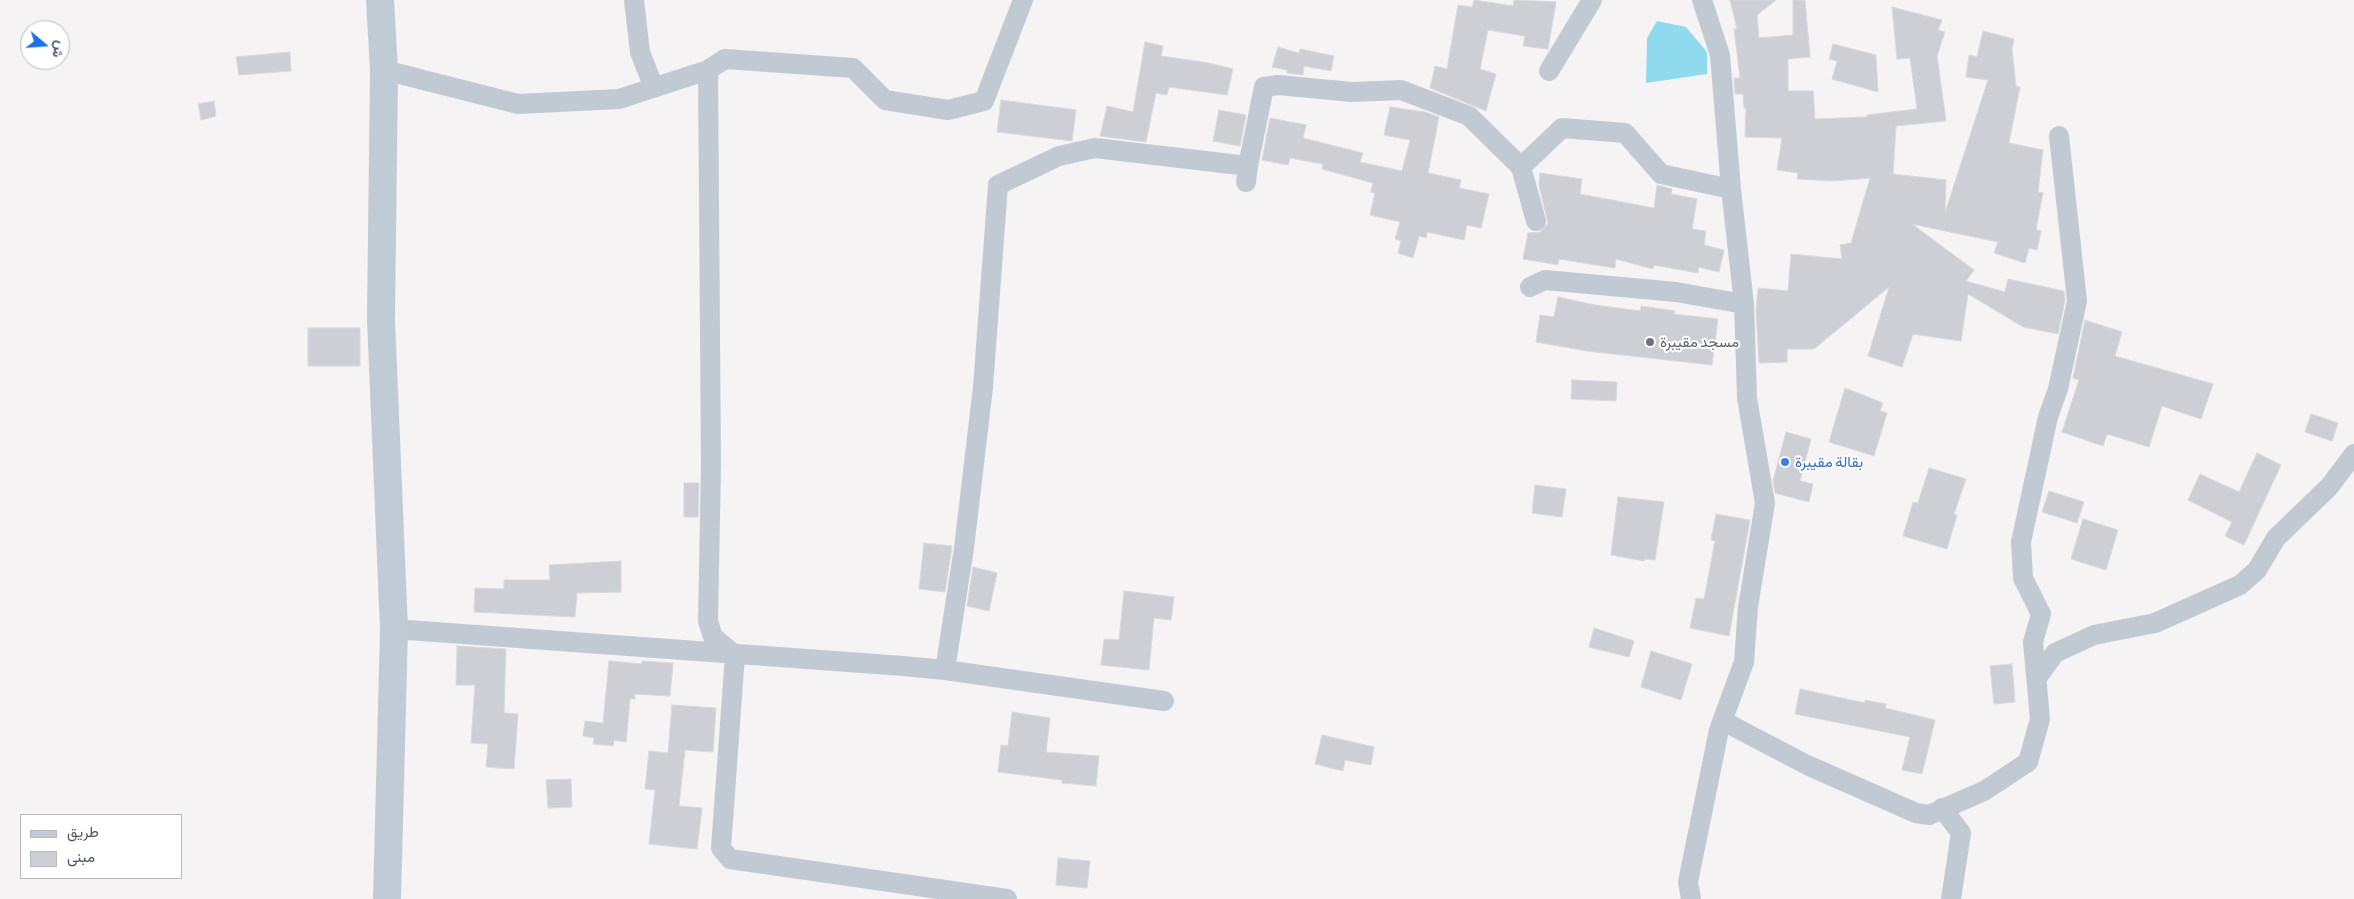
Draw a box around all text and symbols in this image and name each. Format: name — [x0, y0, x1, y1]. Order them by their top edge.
north arrow — [20, 20, 70, 70]
text: ش — [49, 39, 68, 59]
place label: مسجد مقيبرة — [1660, 333, 1739, 351]
marker: مسجد مقيبرة — [1644, 336, 1656, 348]
place label: بقالة مقيبرة — [1795, 453, 1863, 471]
marker: بقالة مقيبرة — [1779, 456, 1791, 468]
legend — [20, 814, 182, 879]
text: طريق — [67, 825, 99, 840]
text: مبنى — [67, 850, 95, 865]

